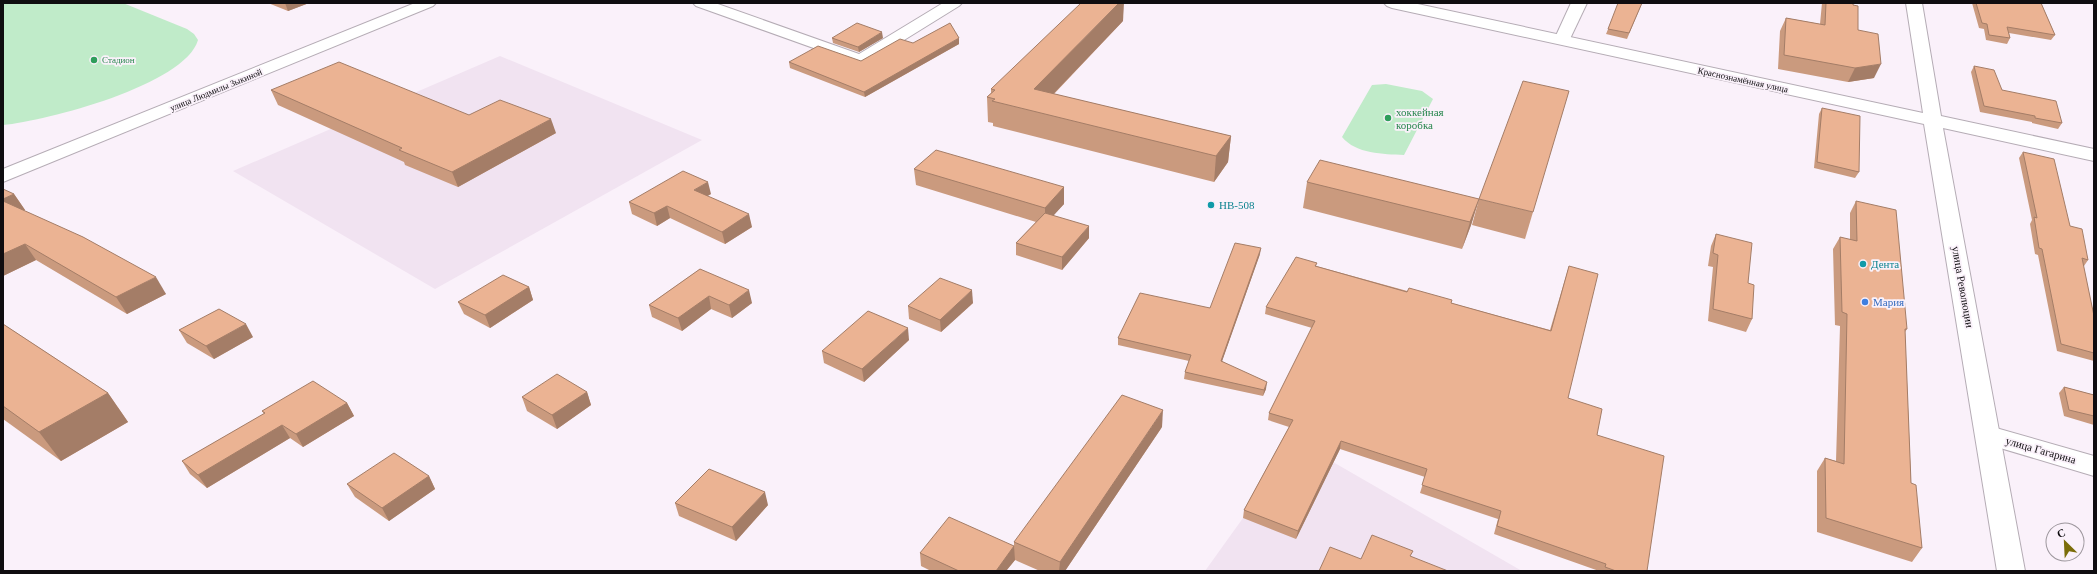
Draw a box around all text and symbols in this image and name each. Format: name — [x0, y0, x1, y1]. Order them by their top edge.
marker: Стадион — [89, 55, 99, 65]
place label: Стадион — [102, 55, 135, 65]
street label: Краснознамённая улица — [1697, 66, 1789, 94]
street label: улица Людмилы Зыкиной — [168, 67, 264, 113]
place label: хоккейная коробка — [1396, 106, 1444, 131]
marker: хоккейная коробка — [1383, 113, 1393, 123]
place label: НВ-508 — [1219, 199, 1255, 211]
marker: НВ-508 — [1206, 200, 1216, 210]
street label: улица Революции — [1950, 245, 1976, 329]
place label: Дента — [1871, 258, 1899, 270]
marker: Дента — [1858, 259, 1868, 269]
place label: Мария — [1873, 296, 1904, 308]
marker: Мария — [1860, 297, 1870, 307]
street label: улица Гагарина — [2005, 434, 2078, 466]
north arrow — [2045, 522, 2085, 562]
text: С — [2055, 526, 2067, 540]

